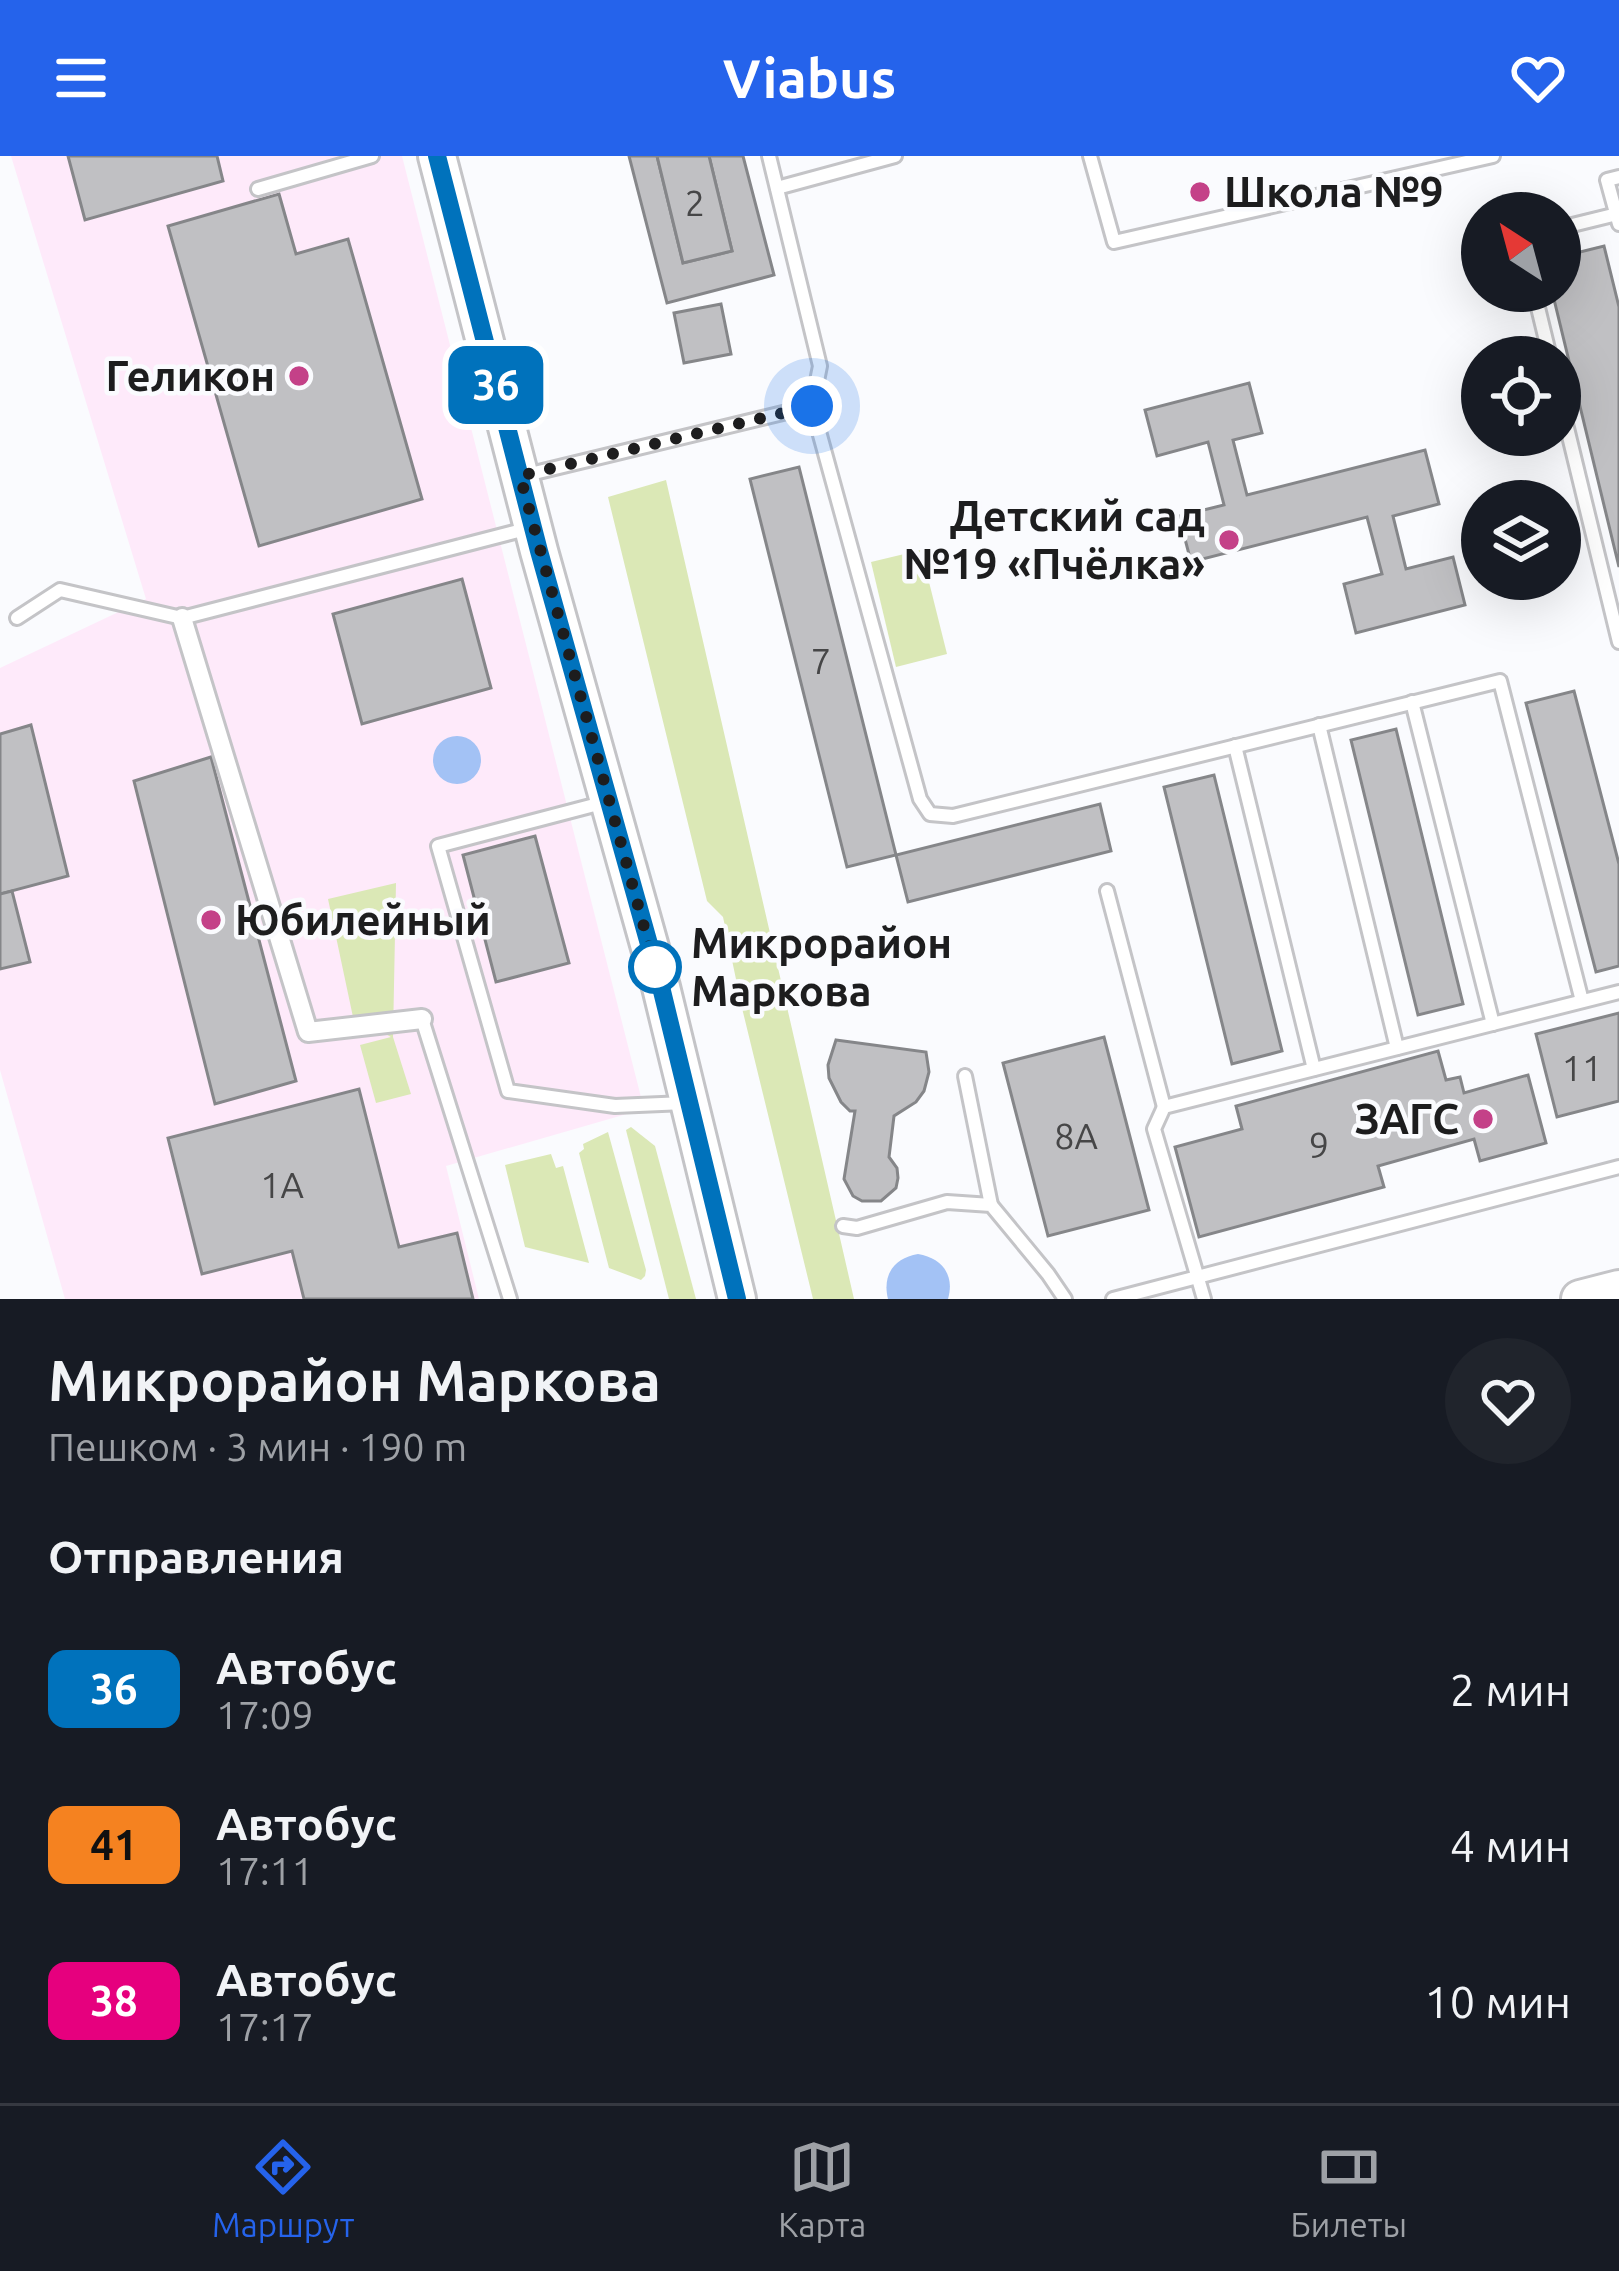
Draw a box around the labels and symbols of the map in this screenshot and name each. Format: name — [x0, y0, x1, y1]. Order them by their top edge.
place label: Школа №9 — [1224, 168, 1443, 215]
marker: Школа №9 — [1187, 179, 1213, 205]
house number: 2 — [685, 182, 705, 223]
north arrow — [1461, 192, 1581, 312]
line badge: 36 — [442, 346, 550, 424]
place label: Геликон — [106, 352, 275, 399]
marker: Геликон — [286, 363, 312, 389]
your location — [782, 376, 842, 436]
place label: Детский сад №19 «Пчёлка» — [903, 492, 1205, 587]
marker: Детский сад №19 «Пчёлка» — [1216, 527, 1242, 553]
house number: 7 — [811, 640, 831, 681]
place label: Юбилейный — [235, 896, 491, 943]
marker: Юбилейный — [198, 907, 224, 933]
place label: Микрорайон Маркова — [691, 919, 952, 1014]
marker: Микрорайон Маркова — [630, 942, 680, 992]
house number: 11 — [1562, 1047, 1602, 1088]
place label: ЗАГС — [1355, 1095, 1459, 1142]
marker: ЗАГС — [1470, 1106, 1496, 1132]
house number: 8А — [1054, 1115, 1098, 1156]
house number: 9 — [1309, 1124, 1329, 1165]
house number: 1А — [260, 1164, 304, 1205]

